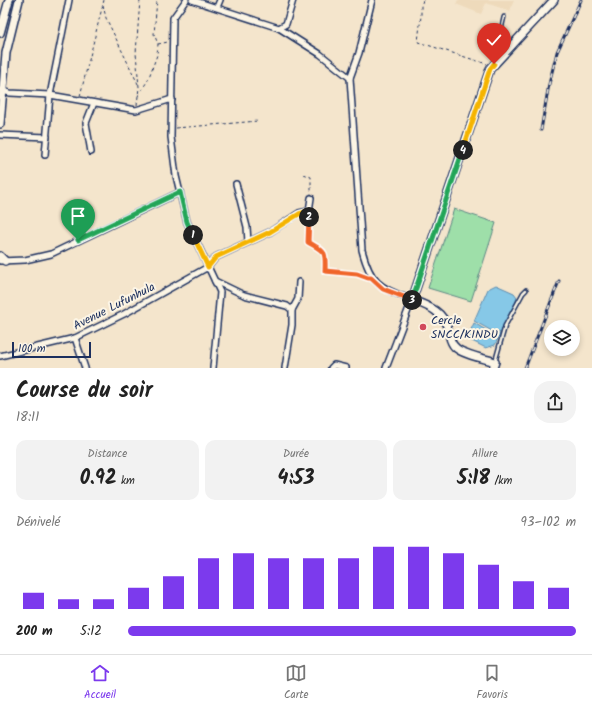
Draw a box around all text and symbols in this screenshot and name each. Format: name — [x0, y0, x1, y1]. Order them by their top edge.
pin — [477, 23, 511, 64]
icon: check — [483, 29, 505, 51]
pin: 4 — [453, 140, 473, 160]
text: 4 — [460, 141, 466, 159]
pin — [61, 199, 95, 240]
icon: arrive — [67, 205, 89, 227]
pin: 2 — [299, 207, 319, 227]
text: 2 — [306, 208, 312, 226]
pin: 1 — [183, 225, 203, 245]
text: 1 — [191, 226, 195, 244]
street label: Avenue Lufunhula — [70, 277, 159, 335]
pin: 3 — [402, 290, 422, 310]
text: 3 — [409, 291, 415, 309]
place label: Cercle SNCC/KINDU — [431, 311, 498, 344]
map controls — [544, 320, 580, 356]
button: layers — [544, 320, 580, 356]
marker: Cercle SNCC/KINDU — [418, 322, 428, 332]
scale bar — [12, 340, 91, 359]
text: 100 m — [18, 340, 46, 358]
text: Course du soir — [16, 374, 153, 409]
button: share — [534, 381, 576, 423]
text: 18:11 — [16, 407, 39, 428]
text: Distance — [88, 445, 127, 463]
text: Durée — [283, 445, 309, 463]
text: Allure — [472, 445, 498, 463]
text: 0.92 — [80, 463, 117, 495]
text: 4:53 — [278, 463, 314, 495]
text: 5:18 — [457, 463, 490, 495]
text: km — [117, 472, 135, 490]
text: /km — [490, 472, 512, 490]
text: Dénivelé — [16, 512, 60, 533]
text: 93–102 m — [521, 512, 576, 533]
text: 200 m — [16, 621, 53, 642]
text: 5:12 — [80, 621, 102, 642]
tab: Accueil — [84, 662, 116, 704]
tab: Carte — [284, 662, 309, 704]
tab: Favoris — [477, 662, 508, 704]

